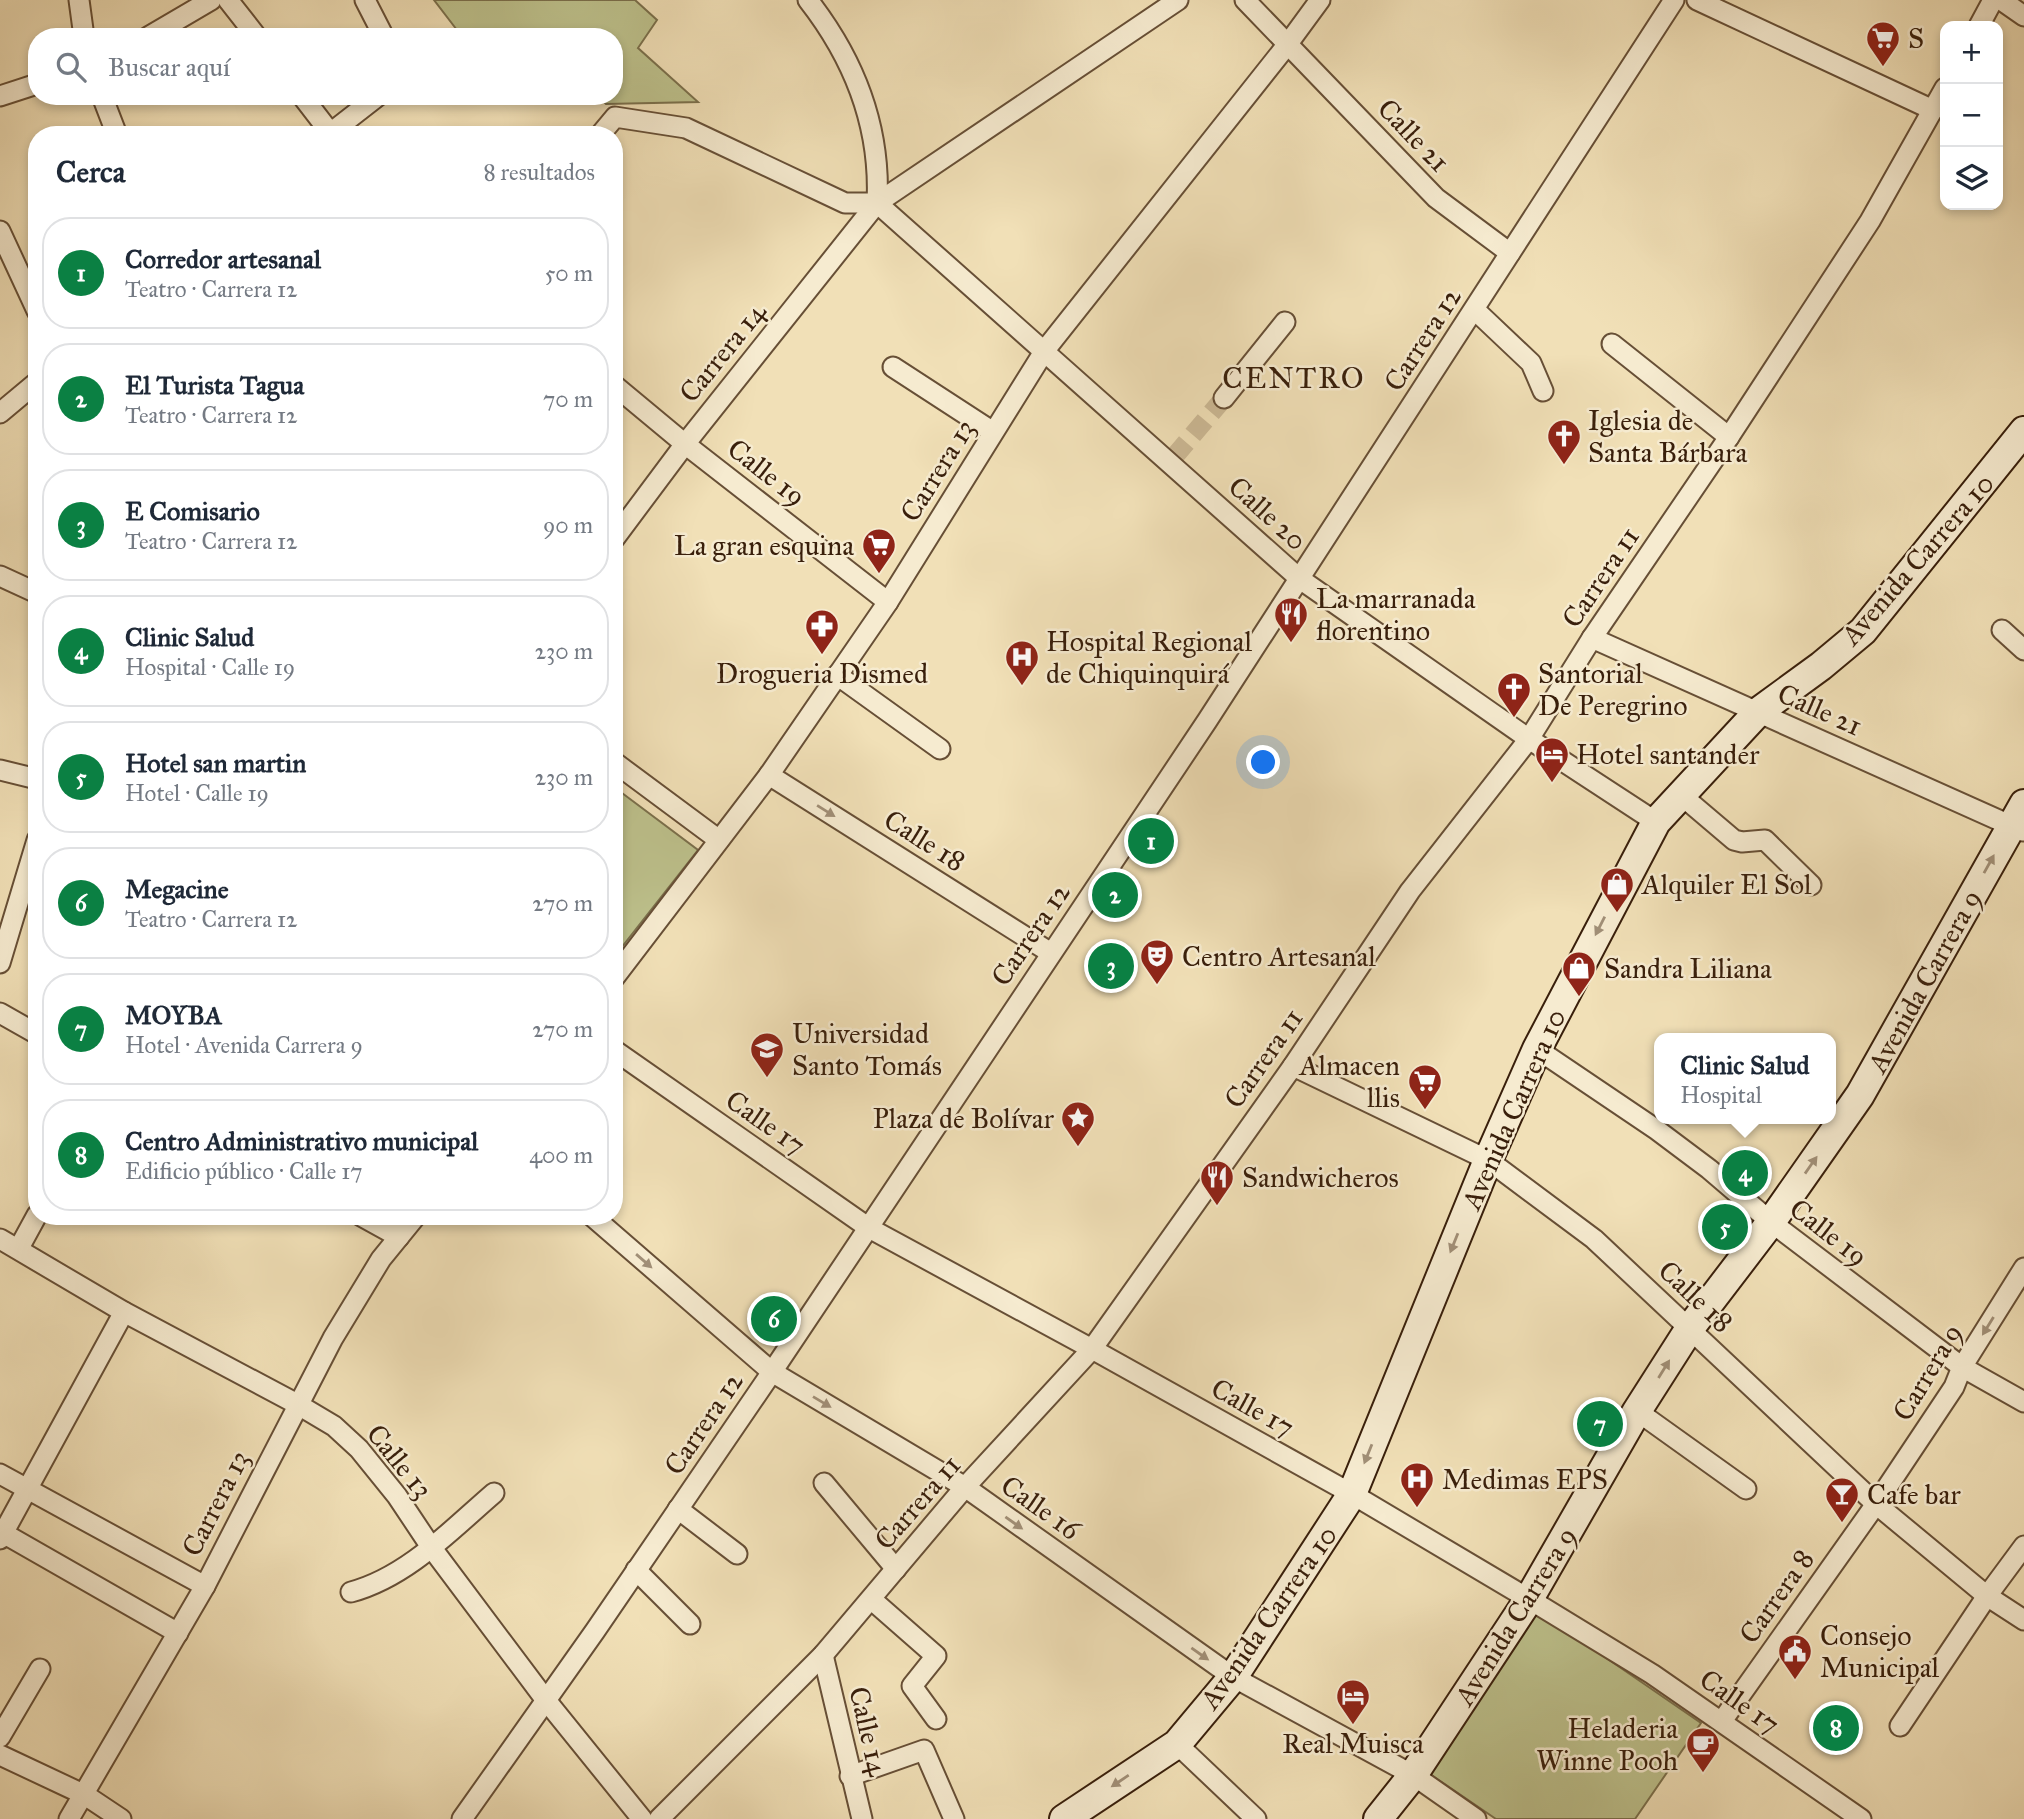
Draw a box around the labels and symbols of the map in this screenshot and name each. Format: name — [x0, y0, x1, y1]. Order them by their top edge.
supermarket icon: S — [1864, 19, 1902, 68]
place label: S — [1908, 21, 1924, 56]
street label: Calle 21 — [1370, 91, 1457, 179]
street label: Carrera 12 — [1376, 281, 1469, 398]
street label: Carrera 14 — [672, 294, 774, 409]
district label: CENTRO — [1222, 360, 1366, 396]
place label: Iglesia de Santa Bárbara — [1588, 403, 1747, 470]
street label: Carrera 13 — [892, 413, 982, 528]
church icon: Iglesia de Santa Bárbara — [1545, 417, 1583, 466]
street label: Calle 19 — [721, 431, 813, 514]
street label: Avenida Carrera 10 — [1833, 466, 2001, 653]
street label: Calle 20 — [1221, 469, 1314, 558]
street label: Carrera 11 — [1554, 520, 1647, 634]
supermarket icon: La gran esquina — [860, 526, 898, 575]
place label: La gran esquina — [674, 528, 854, 563]
place label: La marranada florentino — [1316, 581, 1476, 648]
restaurant icon: La marranada florentino — [1272, 595, 1310, 644]
pharmacy icon: Drogueria Dismed — [803, 607, 841, 656]
place label: Hospital Regional de Chiquinquirá — [1046, 624, 1252, 691]
hospital icon: Hospital Regional de Chiquinquirá — [1003, 638, 1041, 687]
place label: Drogueria Dismed — [716, 656, 928, 691]
place label: Santorial De Peregrino — [1538, 656, 1688, 723]
church icon: Santorial De Peregrino — [1495, 670, 1533, 719]
street label: Calle 21 — [1772, 675, 1867, 743]
hotel icon: Hotel santander — [1533, 735, 1571, 784]
place label: Hotel santander — [1576, 737, 1760, 772]
your location — [1246, 745, 1280, 779]
street label: Calle 18 — [877, 802, 972, 879]
one-way arrow — [817, 805, 836, 818]
pin: 1 — [1128, 815, 1174, 867]
one-way arrow — [1983, 854, 1995, 873]
shop icon: Alquiler El Sol — [1598, 865, 1636, 914]
place label: Alquiler El Sol — [1641, 867, 1812, 902]
pin: 2 — [1092, 869, 1138, 921]
street label: Carrera 12 — [983, 876, 1078, 992]
street label: Avenida Carrera 9 — [1859, 884, 1989, 1080]
one-way arrow — [1595, 916, 1606, 936]
theatre icon: Centro Artesanal — [1138, 937, 1176, 986]
place label: Centro Artesanal — [1182, 939, 1376, 974]
pin: 3 — [1088, 940, 1134, 992]
shop icon: Sandra Liliana — [1560, 949, 1598, 998]
place label: Sandra Liliana — [1604, 951, 1772, 986]
street label: Carrera 11 — [1216, 1002, 1310, 1115]
street label: Avenida Carrera 10 — [1453, 1003, 1573, 1216]
place label: Universidad Santo Tomás — [792, 1016, 942, 1083]
school or university icon: Universidad Santo Tomás — [748, 1030, 786, 1079]
place label: Almacen llis — [1299, 1048, 1400, 1115]
supermarket icon: Almacen llis — [1406, 1062, 1444, 1111]
street label: Calle 17 — [719, 1082, 812, 1162]
place icon: Plaza de Bolívar — [1059, 1099, 1097, 1148]
place label: Plaza de Bolívar — [873, 1101, 1055, 1136]
pin: 4 — [1722, 1147, 1768, 1199]
one-way arrow — [1804, 1155, 1817, 1174]
restaurant icon: Sandwicheros — [1198, 1158, 1236, 1207]
place label: Sandwicheros — [1242, 1160, 1399, 1195]
street label: Calle 19 — [1783, 1191, 1875, 1274]
pin: 5 — [1702, 1201, 1748, 1253]
one-way arrow — [1448, 1233, 1459, 1254]
one-way arrow — [635, 1253, 653, 1269]
street label: Calle 18 — [1651, 1253, 1740, 1340]
pin: 6 — [751, 1293, 797, 1345]
street label: Carrera 9 — [1885, 1317, 1970, 1427]
one-way arrow — [1981, 1317, 1994, 1336]
one-way arrow — [1657, 1359, 1670, 1378]
street label: Carrera 12 — [656, 1365, 751, 1481]
street label: Calle 17 — [1205, 1370, 1300, 1444]
one-way arrow — [812, 1395, 831, 1408]
pin: 7 — [1577, 1398, 1623, 1450]
street label: Calle 13 — [359, 1417, 440, 1506]
street label: Carrera 13 — [174, 1444, 257, 1562]
one-way arrow — [1363, 1444, 1374, 1465]
street label: Carrera 11 — [867, 1448, 968, 1557]
hospital icon: Medimas EPS — [1398, 1460, 1436, 1509]
place label: Medimas EPS — [1442, 1462, 1608, 1497]
street label: Calle 16 — [994, 1468, 1089, 1548]
bar icon: Cafe bar — [1823, 1475, 1861, 1524]
place label: Cafe bar — [1867, 1477, 1961, 1512]
one-way arrow — [1005, 1515, 1023, 1529]
street label: Avenida Carrera 10 — [1192, 1519, 1345, 1717]
street label: Avenida Carrera 9 — [1446, 1521, 1584, 1713]
street label: Carrera 8 — [1731, 1543, 1821, 1650]
place label: Consejo Municipal — [1820, 1618, 1940, 1685]
public building icon: Consejo Municipal — [1776, 1632, 1814, 1681]
one-way arrow — [1191, 1647, 1209, 1661]
street label: Calle 17 — [1693, 1661, 1786, 1741]
hotel icon: Real Muisca — [1334, 1677, 1372, 1726]
street label: Calle 14 — [841, 1683, 896, 1780]
pin: 8 — [1813, 1702, 1859, 1754]
place label: Heladeria Winne Pooh — [1536, 1711, 1678, 1778]
cafe icon: Heladeria Winne Pooh — [1684, 1725, 1722, 1774]
place label: Real Muisca — [1282, 1726, 1424, 1761]
one-way arrow — [1111, 1775, 1130, 1788]

